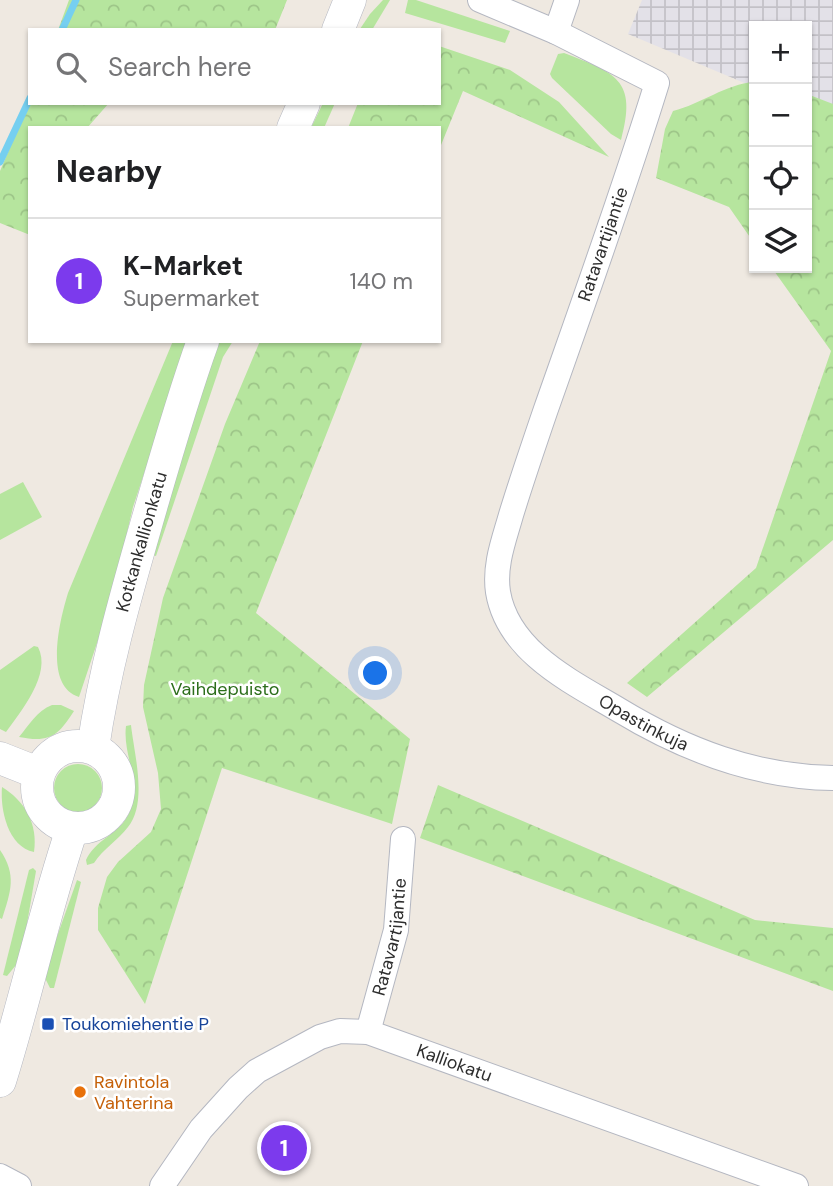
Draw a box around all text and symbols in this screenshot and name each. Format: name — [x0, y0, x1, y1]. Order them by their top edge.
map controls — [749, 21, 812, 273]
button: + — [749, 21, 812, 84]
search box — [28, 28, 441, 105]
icon: search — [52, 48, 90, 86]
text: Search here — [108, 50, 251, 84]
button: − — [749, 84, 812, 147]
button: locate — [749, 147, 812, 210]
text: Nearby — [56, 152, 162, 191]
street label: Ratavartijantie — [572, 184, 634, 304]
button: layers — [749, 210, 812, 273]
text: K-Market — [123, 249, 243, 283]
text: 1 — [75, 266, 83, 296]
text: 140 m — [350, 266, 413, 296]
text: Supermarket — [123, 283, 259, 313]
street label: Kotkankallionkatu — [110, 469, 173, 614]
your location — [358, 656, 392, 690]
park label: Vaihdepuisto — [170, 677, 280, 701]
street label: Opastinkuja — [594, 689, 692, 757]
street label: Ratavartijantie — [367, 877, 412, 998]
place label: Toukomiehentie P — [62, 1012, 209, 1036]
marker: Toukomiehentie P — [40, 1016, 56, 1032]
street label: Kalliokatu — [413, 1038, 495, 1088]
place label: Ravintola Vahterina — [94, 1070, 173, 1115]
marker: Ravintola Vahterina — [72, 1084, 88, 1100]
pin: 1 — [261, 1122, 307, 1174]

